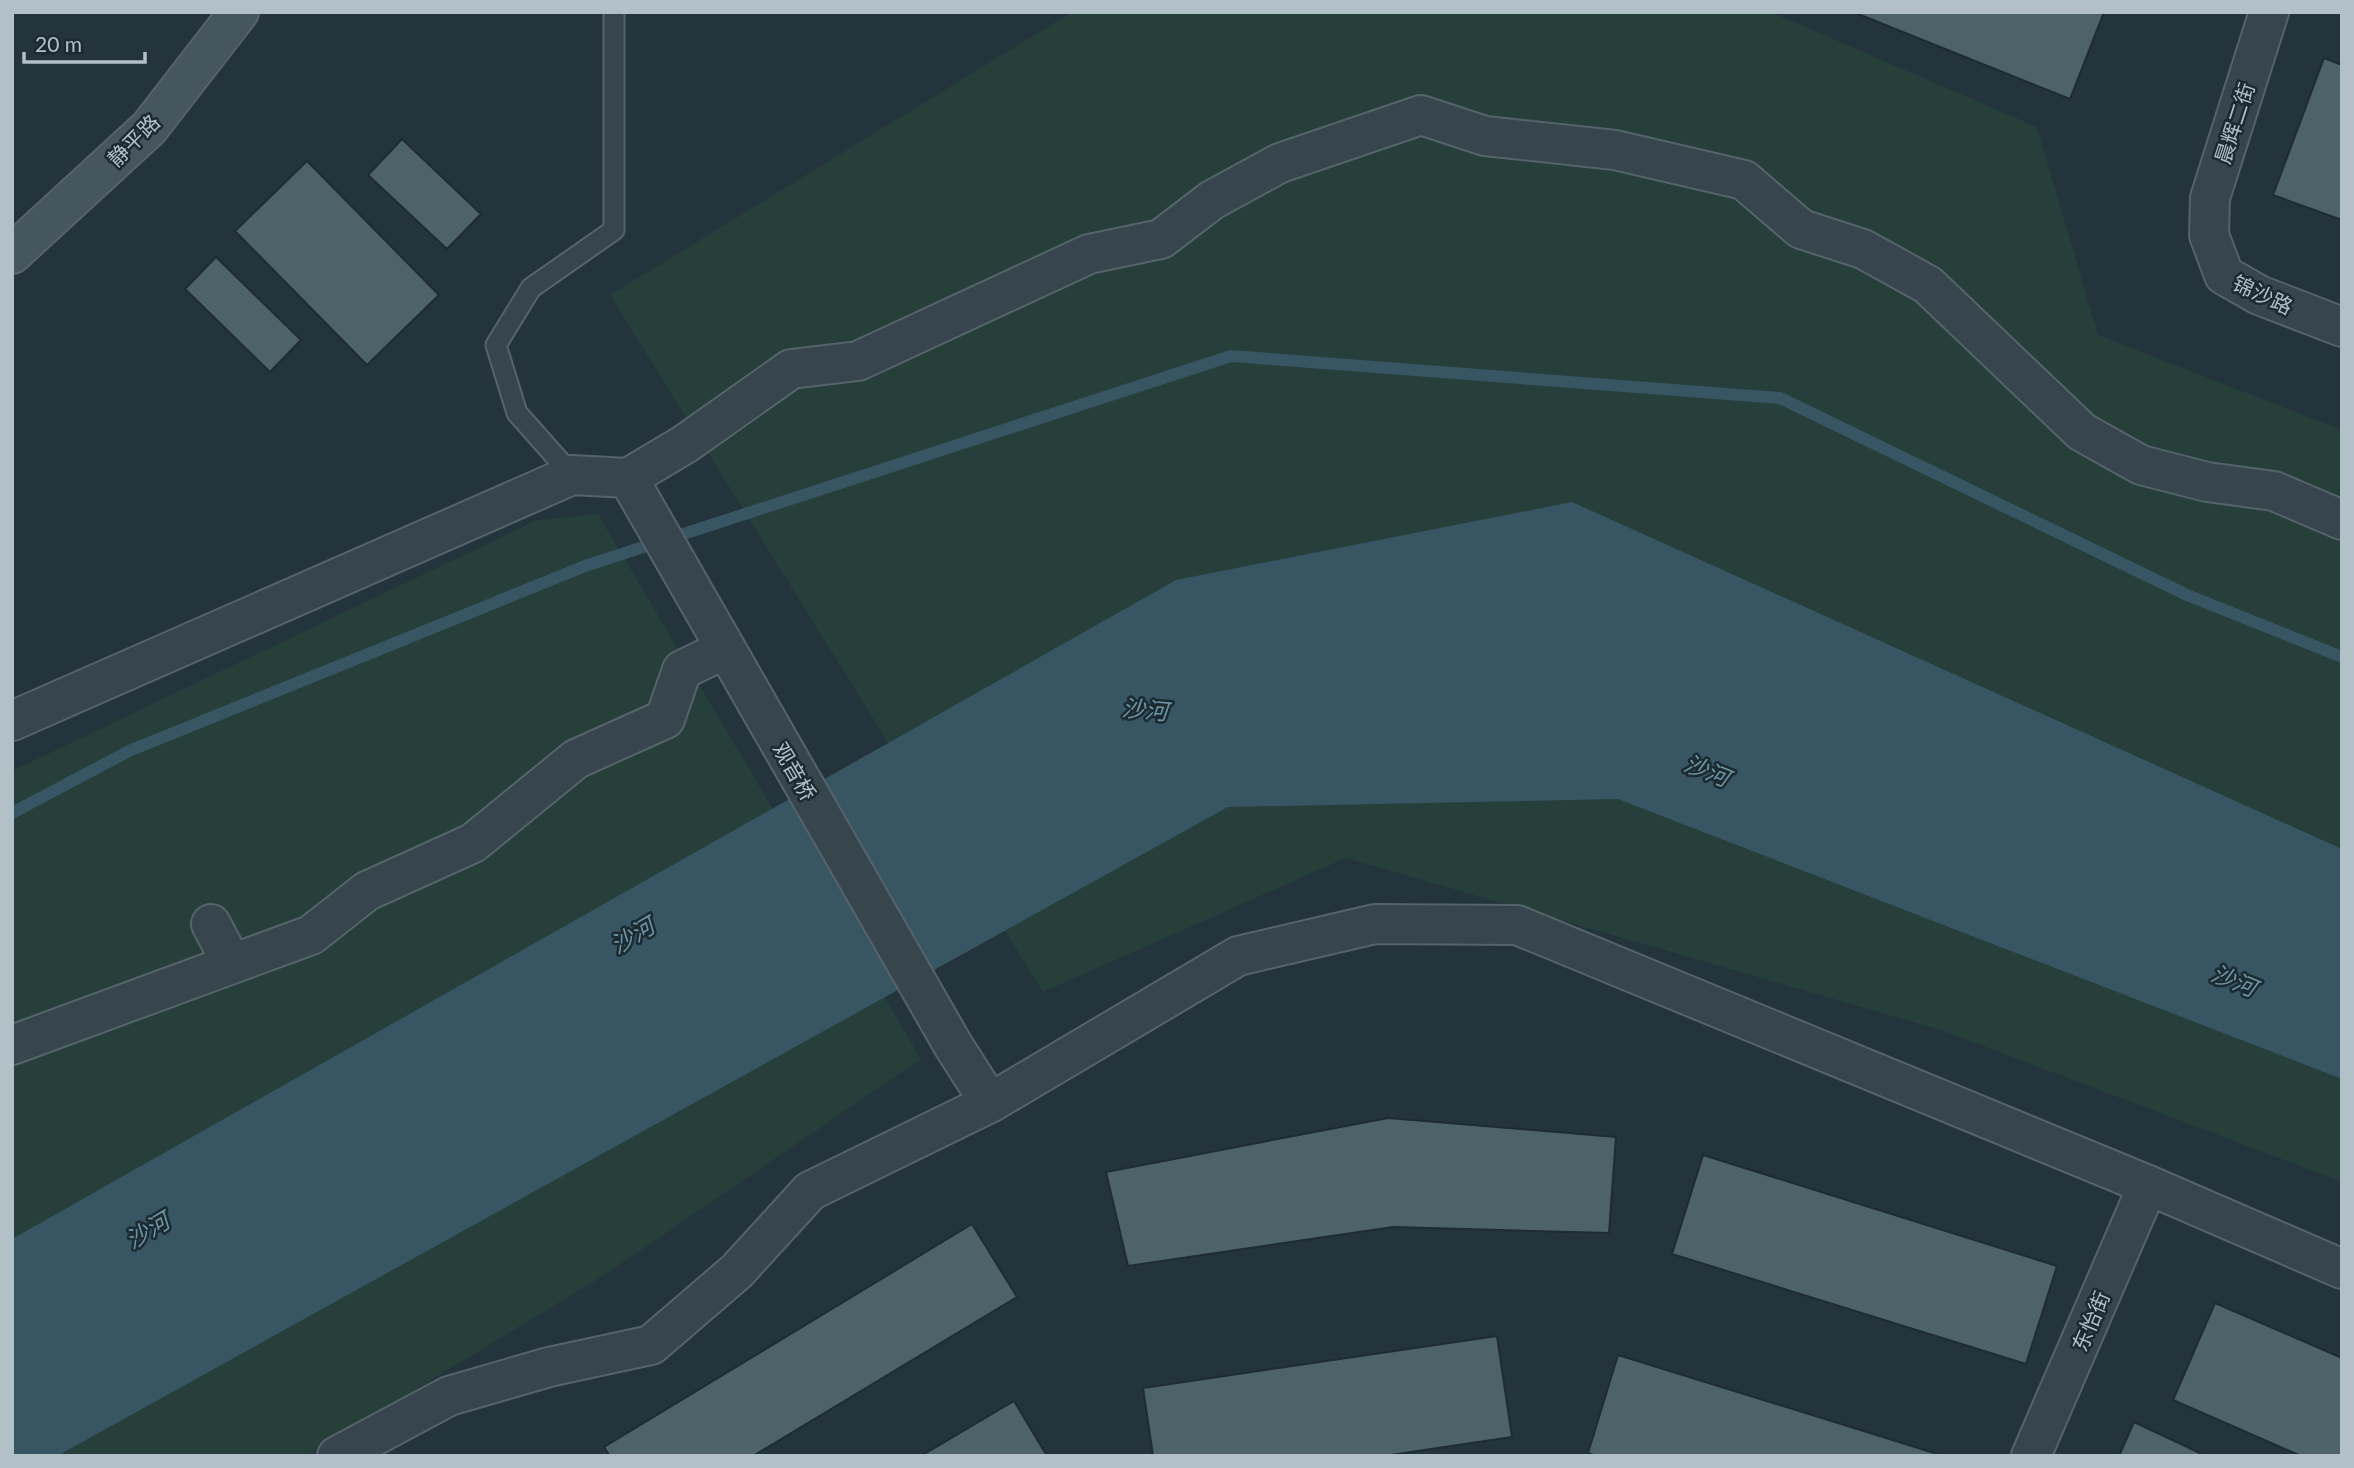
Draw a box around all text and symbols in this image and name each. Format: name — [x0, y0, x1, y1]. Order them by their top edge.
scale bar — [24, 21, 145, 65]
text: 20 m — [35, 31, 82, 56]
street label: 晨辉二街 — [2209, 79, 2259, 167]
street label: 静平路 — [102, 109, 164, 171]
street label: 锦沙路 — [2229, 269, 2297, 319]
water label: 沙河 — [1121, 693, 1173, 725]
street label: 观音桥 — [768, 737, 822, 805]
water label: 沙河 — [1680, 748, 1737, 793]
water label: 沙河 — [605, 909, 662, 959]
water label: 沙河 — [2207, 958, 2264, 1003]
water label: 沙河 — [120, 1204, 177, 1254]
street label: 东怡街 — [2066, 1287, 2114, 1355]

